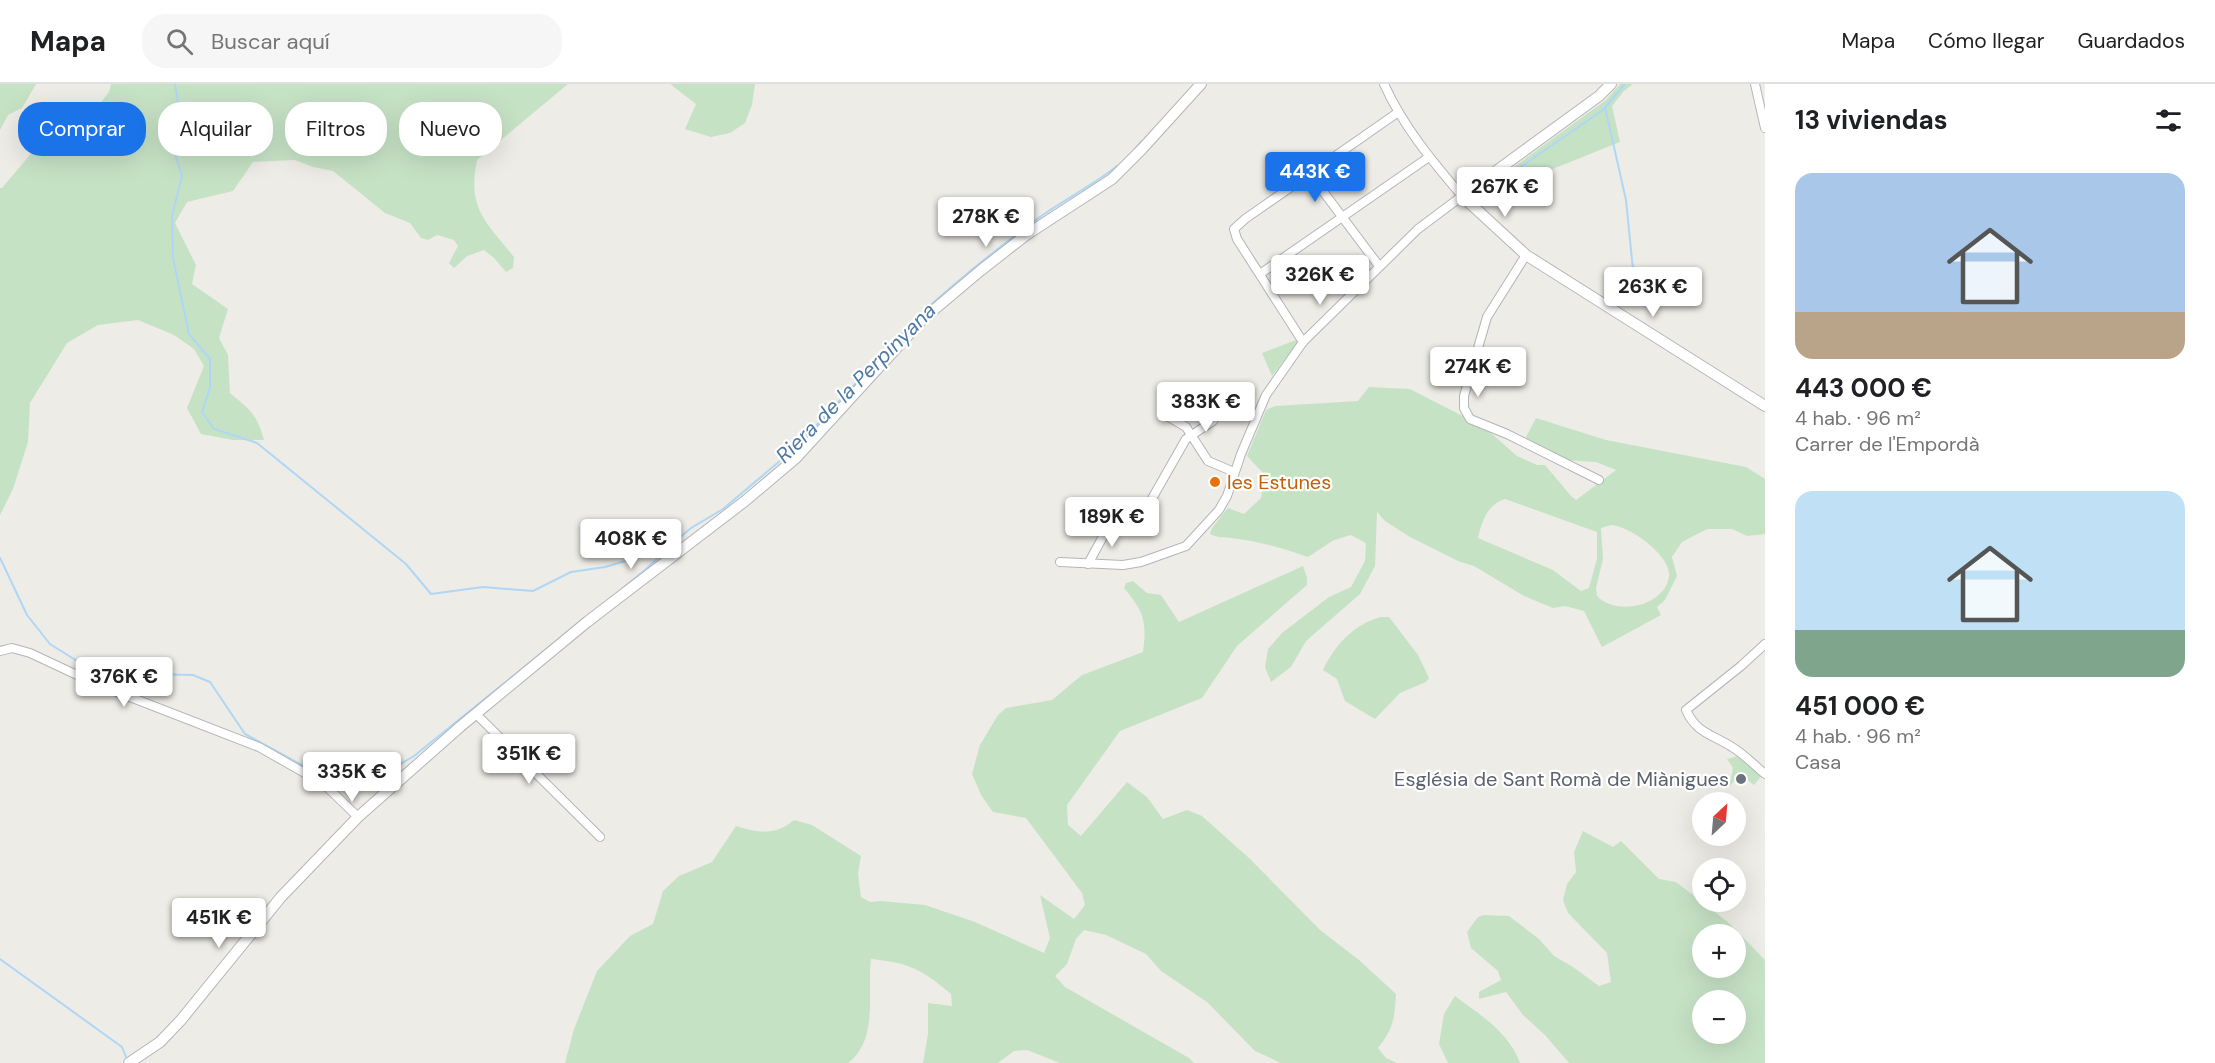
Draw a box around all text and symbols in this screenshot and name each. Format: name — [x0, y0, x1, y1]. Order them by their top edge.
search box — [142, 14, 562, 68]
text: Mapa — [30, 23, 106, 60]
icon: search — [163, 25, 196, 58]
text: Buscar aquí — [211, 27, 330, 56]
text: Mapa — [1841, 27, 1895, 55]
text: Cómo llegar — [1928, 27, 2045, 55]
text: Guardados — [2078, 27, 2185, 55]
chip: Comprar — [18, 102, 146, 156]
chip: Alquilar — [158, 102, 273, 156]
chip: Filtros — [285, 102, 387, 156]
chip: Nuevo — [399, 102, 502, 156]
text: 13 viviendas — [1795, 103, 1948, 137]
icon: filters — [2152, 104, 2185, 137]
pin: 443K € — [1266, 152, 1364, 203]
text: 443K € — [1279, 158, 1351, 184]
pin: 267K € — [1456, 167, 1554, 218]
text: 267K € — [1471, 173, 1539, 199]
pin: 278K € — [937, 197, 1035, 248]
text: 278K € — [952, 203, 1020, 229]
icon: home — [1936, 212, 2044, 320]
pin: 326K € — [1271, 255, 1369, 306]
text: 326K € — [1285, 261, 1355, 287]
pin: 263K € — [1604, 267, 1702, 318]
text: 263K € — [1618, 273, 1688, 299]
water label: Riera de la Perpinyana — [770, 297, 942, 469]
pin: 274K € — [1429, 347, 1527, 398]
text: 274K € — [1444, 353, 1512, 379]
text: 443 000 € — [1795, 371, 1932, 405]
pin: 383K € — [1157, 382, 1255, 433]
text: 383K € — [1171, 388, 1241, 414]
text: 4 hab. · 96 m² — [1795, 405, 1921, 431]
text: Carrer de l'Empordà — [1795, 431, 1980, 457]
place label: les Estunes — [1227, 469, 1331, 495]
marker: les Estunes — [1208, 475, 1222, 489]
pin: 189K € — [1063, 497, 1161, 548]
text: 189K € — [1079, 503, 1145, 529]
pin: 408K € — [582, 519, 680, 570]
text: 408K € — [594, 525, 668, 551]
icon: home — [1936, 530, 2044, 638]
pin: 376K € — [75, 657, 173, 708]
text: 376K € — [90, 663, 158, 689]
text: 451 000 € — [1795, 689, 1925, 723]
text: 4 hab. · 96 m² — [1795, 723, 1921, 749]
pin: 351K € — [480, 734, 578, 785]
text: 351K € — [496, 740, 562, 766]
text: Casa — [1795, 749, 1841, 775]
pin: 335K € — [303, 752, 401, 803]
text: 335K € — [317, 758, 387, 784]
place label: Església de Sant Romà de Miànigues — [1394, 766, 1729, 792]
marker: Església de Sant Romà de Miànigues — [1734, 772, 1748, 786]
north arrow — [1692, 792, 1746, 846]
map controls — [1692, 792, 1746, 1044]
button: locate — [1692, 858, 1746, 912]
pin: 451K € — [170, 898, 268, 949]
text: 451K € — [186, 904, 252, 930]
button: + — [1692, 924, 1746, 978]
button: − — [1692, 990, 1746, 1044]

